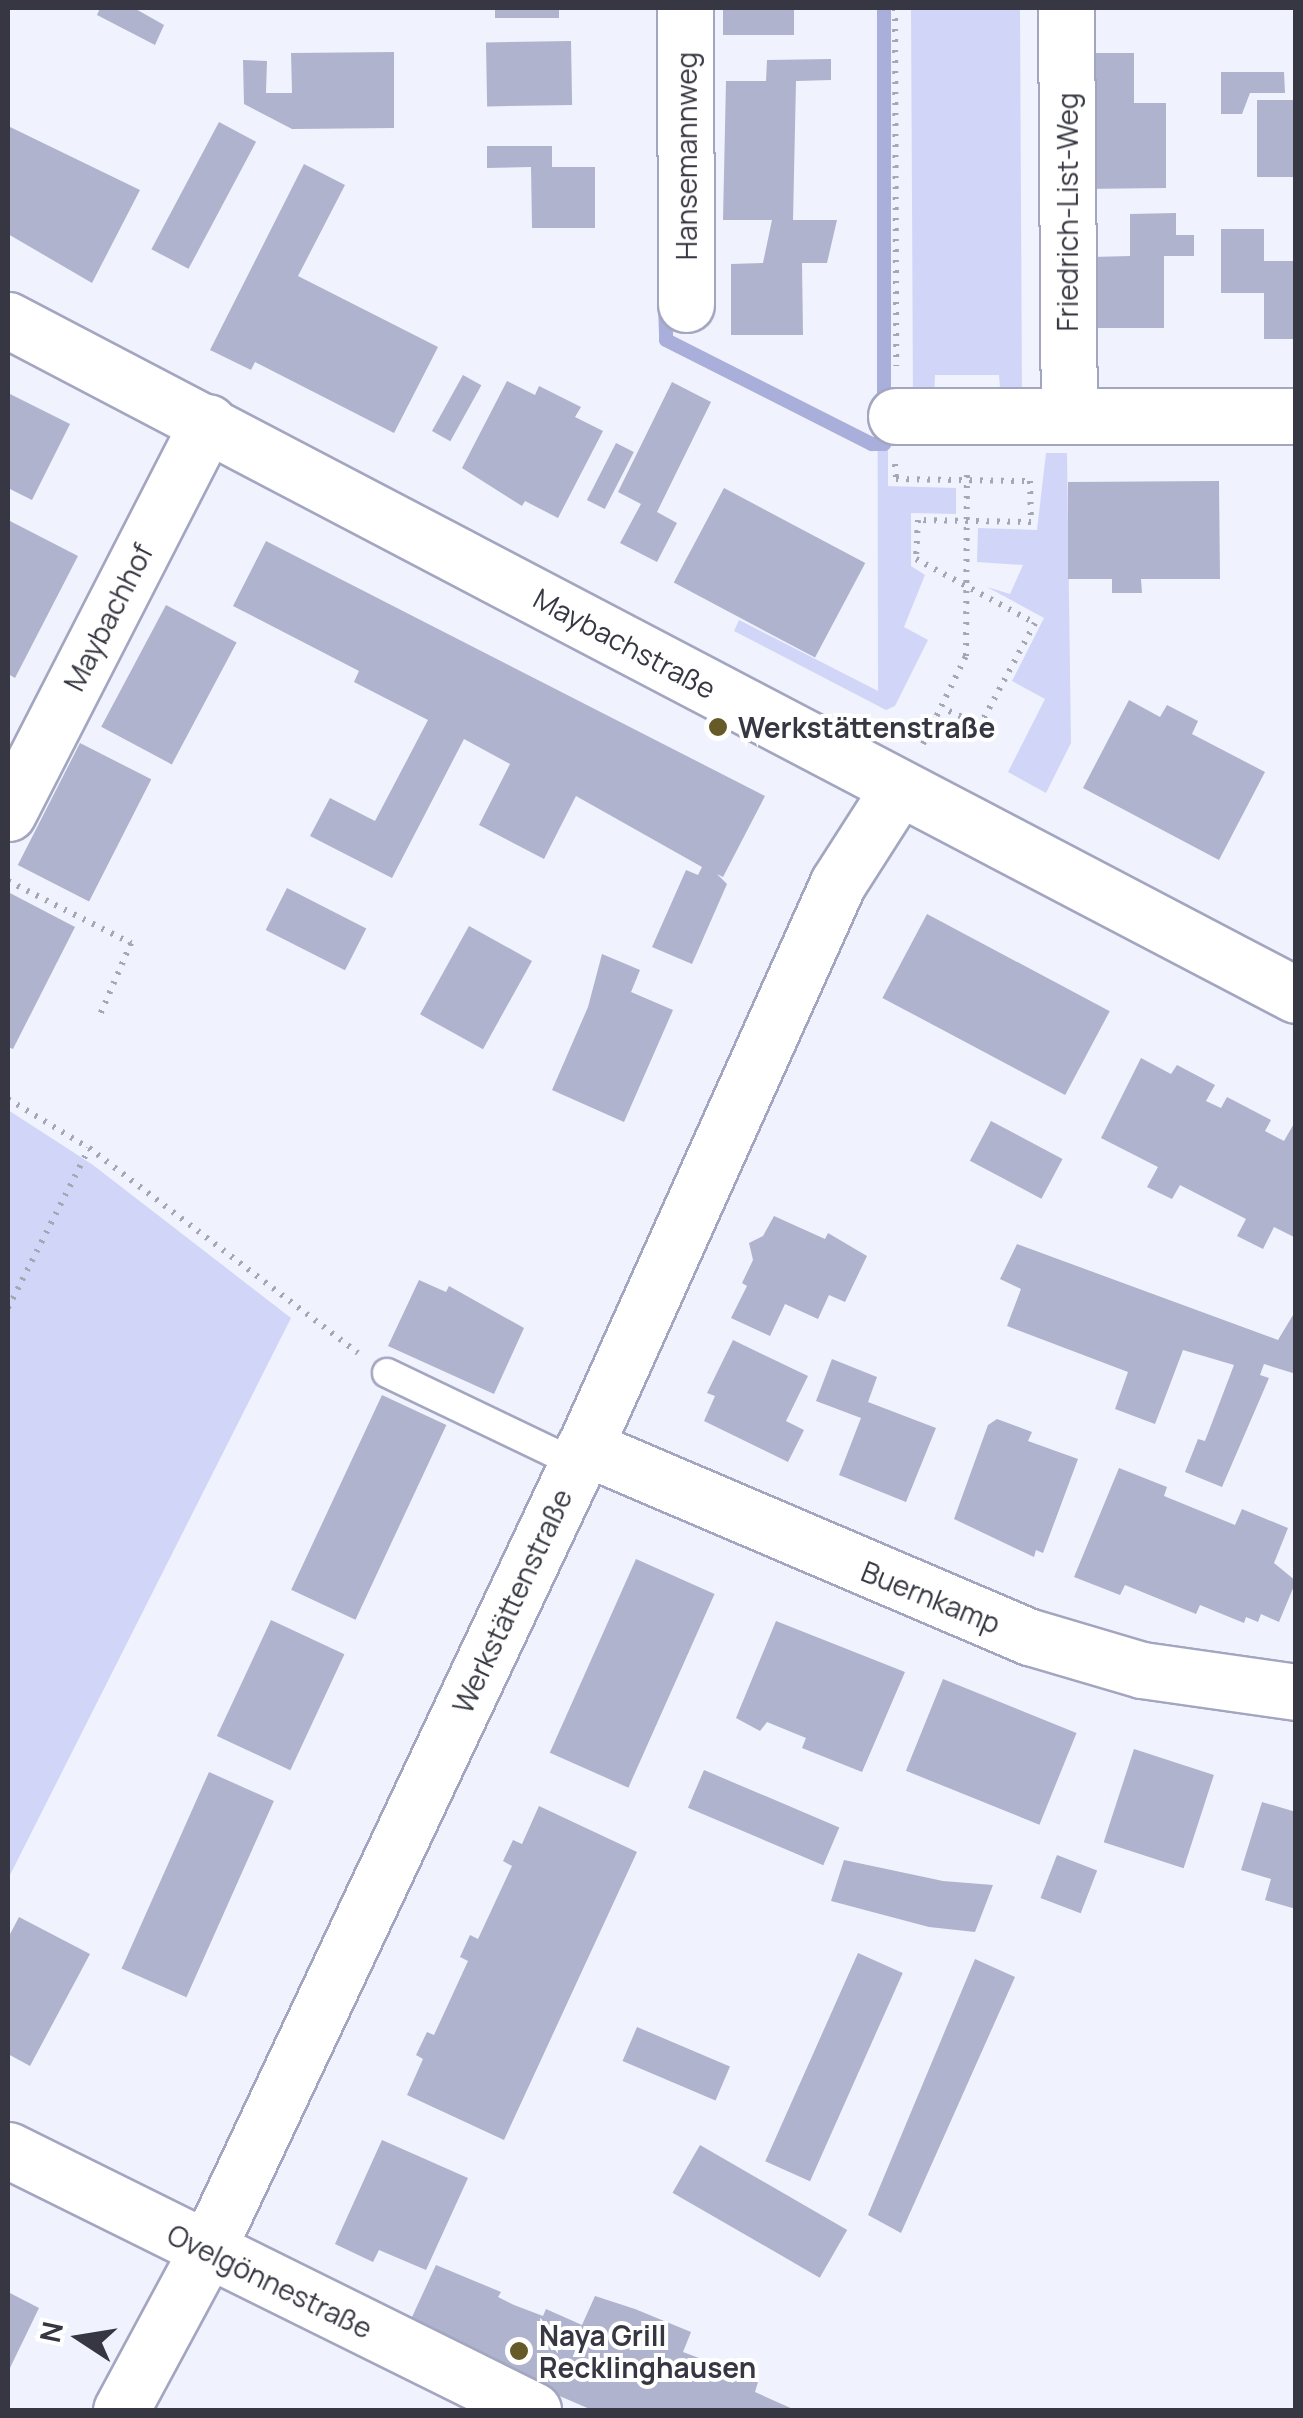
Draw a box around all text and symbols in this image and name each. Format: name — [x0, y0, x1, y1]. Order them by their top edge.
street label: Hansemannweg — [669, 52, 703, 260]
street label: Friedrich-List-Weg — [1050, 93, 1084, 331]
street label: Maybachhof — [57, 538, 159, 696]
street label: Maybachstraße — [528, 581, 722, 705]
place label: Werkstättenstraße — [738, 710, 995, 744]
marker: Werkstättenstraße — [707, 716, 729, 738]
street label: Werkstättenstraße — [445, 1484, 579, 1718]
street label: Buernkamp — [857, 1554, 1005, 1640]
street label: Ovelgönnestraße — [162, 2217, 378, 2345]
north arrow — [30, 2288, 130, 2388]
text: N — [30, 2318, 71, 2346]
place label: Naya Grill Recklinghausen — [539, 2318, 756, 2384]
marker: Naya Grill Recklinghausen — [508, 2340, 530, 2362]

